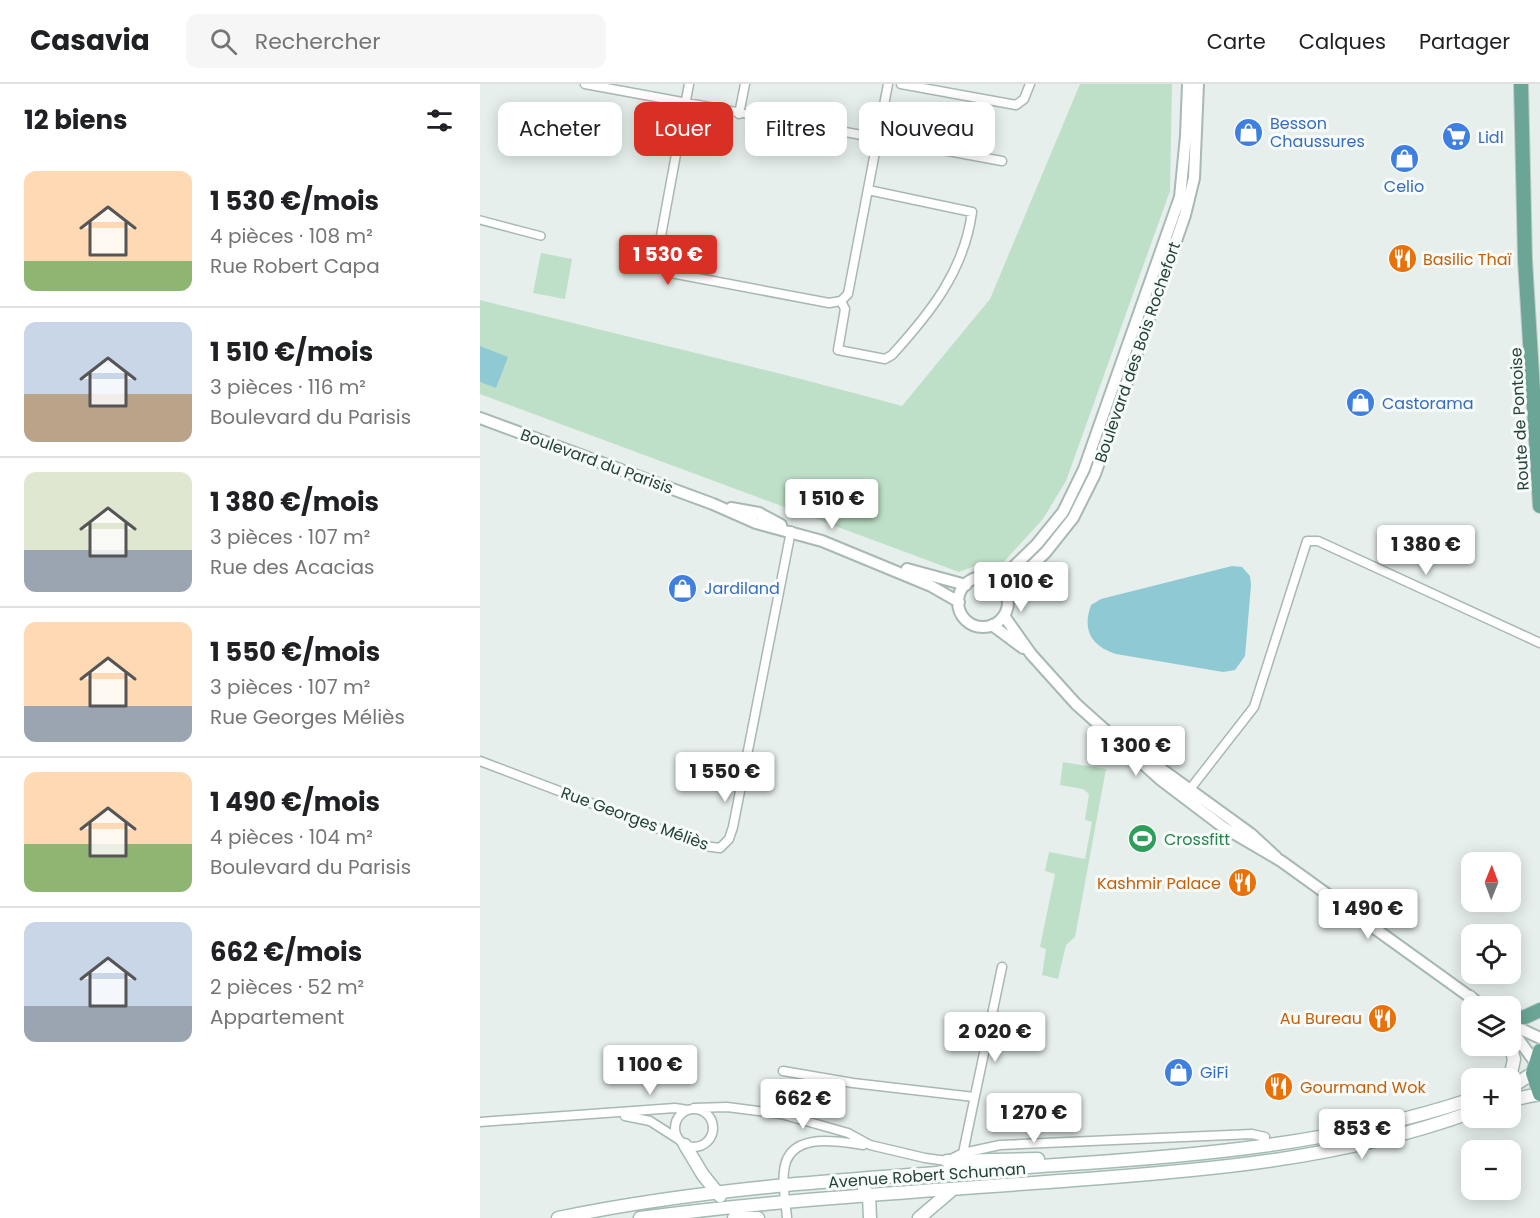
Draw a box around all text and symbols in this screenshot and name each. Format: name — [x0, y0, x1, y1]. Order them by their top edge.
search box — [186, 14, 606, 68]
text: Casavia — [30, 21, 150, 60]
icon: search — [207, 25, 240, 58]
text: Rechercher — [255, 26, 380, 57]
text: Carte — [1207, 27, 1266, 56]
text: Calques — [1299, 27, 1386, 56]
text: Partager — [1419, 27, 1510, 56]
text: 12 biens — [24, 102, 128, 138]
chip: Acheter — [498, 102, 622, 156]
chip: Louer — [634, 102, 733, 156]
chip: Filtres — [745, 102, 847, 156]
chip: Nouveau — [859, 102, 995, 156]
icon: filters — [423, 104, 456, 137]
place label: Besson Chaussures — [1270, 112, 1365, 153]
shop icon: Besson Chaussures — [1233, 116, 1265, 148]
supermarket icon: Lidl — [1441, 121, 1473, 153]
place label: Lidl — [1478, 126, 1504, 149]
shop icon: Celio — [1388, 142, 1420, 174]
place label: Celio — [1384, 175, 1424, 198]
text: 1 530 €/mois — [210, 183, 379, 219]
icon: home — [72, 195, 144, 267]
text: 4 pièces · 108 m² — [210, 222, 373, 250]
pin: 1 530 € — [613, 235, 723, 286]
street label: Boulevard des Bois Rochefort — [1089, 239, 1186, 466]
text: 1 530 € — [633, 240, 703, 268]
restaurant icon: Basilic Thaï — [1386, 243, 1418, 275]
place label: Basilic Thaï — [1423, 248, 1512, 271]
text: Rue Robert Capa — [210, 252, 380, 280]
text: 1 510 €/mois — [210, 334, 373, 370]
icon: home — [72, 346, 144, 418]
street label: Route de Pontoise — [1504, 347, 1535, 491]
text: 3 pièces · 116 m² — [210, 373, 366, 401]
shop icon: Castorama — [1345, 387, 1377, 419]
place label: Castorama — [1382, 392, 1474, 415]
text: Boulevard du Parisis — [210, 403, 411, 431]
street label: Boulevard du Parisis — [517, 423, 676, 500]
pin: 1 510 € — [777, 479, 887, 530]
text: 1 380 €/mois — [210, 484, 379, 520]
text: 1 510 € — [799, 484, 865, 512]
icon: home — [72, 496, 144, 568]
text: 3 pièces · 107 m² — [210, 523, 370, 551]
pin: 1 380 € — [1371, 525, 1481, 576]
text: 1 380 € — [1391, 530, 1461, 558]
text: Rue des Acacias — [210, 553, 375, 581]
pin: 1 010 € — [966, 562, 1076, 613]
text: 1 010 € — [988, 567, 1054, 595]
shop icon: Jardiland — [667, 572, 699, 604]
place label: Jardiland — [704, 577, 780, 600]
text: 1 550 €/mois — [210, 634, 380, 670]
icon: home — [72, 646, 144, 718]
text: 3 pièces · 107 m² — [210, 673, 370, 701]
text: Rue Georges Méliès — [210, 703, 405, 731]
pin: 1 300 € — [1081, 726, 1191, 777]
text: 1 300 € — [1101, 731, 1171, 759]
pin: 1 550 € — [670, 752, 780, 803]
text: 1 550 € — [690, 757, 760, 785]
street label: Rue Georges Méliès — [558, 781, 712, 856]
text: 1 490 €/mois — [210, 784, 380, 820]
icon: home — [72, 796, 144, 868]
text: 4 pièces · 104 m² — [210, 823, 373, 851]
sports icon: Crossfitt — [1127, 823, 1159, 855]
place label: Crossfitt — [1164, 828, 1230, 851]
north arrow — [1461, 852, 1521, 912]
map controls — [1461, 852, 1521, 1200]
text: Boulevard du Parisis — [210, 853, 411, 881]
restaurant icon: Kashmir Palace — [1226, 867, 1258, 899]
place label: Kashmir Palace — [1097, 872, 1221, 895]
pin: 1 490 € — [1313, 889, 1423, 940]
text: 1 490 € — [1333, 894, 1403, 922]
button: locate — [1461, 924, 1521, 984]
text: 662 €/mois — [210, 934, 362, 970]
icon: home — [72, 946, 144, 1018]
text: 2 pièces · 52 m² — [210, 973, 364, 1001]
button: layers — [1461, 996, 1521, 1056]
restaurant icon: Au Bureau — [1367, 1002, 1399, 1034]
text: Appartement — [210, 1003, 344, 1031]
place label: Au Bureau — [1280, 1007, 1362, 1030]
pin: 2 020 € — [940, 1012, 1050, 1063]
text: 2 020 € — [958, 1017, 1032, 1045]
pin: 1 100 € — [595, 1045, 705, 1096]
text: 1 100 € — [617, 1050, 683, 1078]
shop icon: GiFi — [1163, 1056, 1195, 1088]
place label: GiFi — [1200, 1061, 1228, 1084]
button: + — [1461, 1068, 1521, 1128]
restaurant icon: Gourmand Wok — [1263, 1071, 1295, 1103]
place label: Gourmand Wok — [1300, 1076, 1426, 1099]
pin: 662 € — [761, 1079, 845, 1130]
text: 662 € — [774, 1084, 832, 1112]
pin: 1 270 € — [979, 1093, 1089, 1144]
text: 1 270 € — [1000, 1098, 1068, 1126]
pin: 853 € — [1320, 1109, 1404, 1160]
text: 853 € — [1333, 1114, 1391, 1142]
button: − — [1461, 1140, 1521, 1200]
street label: Avenue Robert Schuman — [827, 1157, 1027, 1194]

